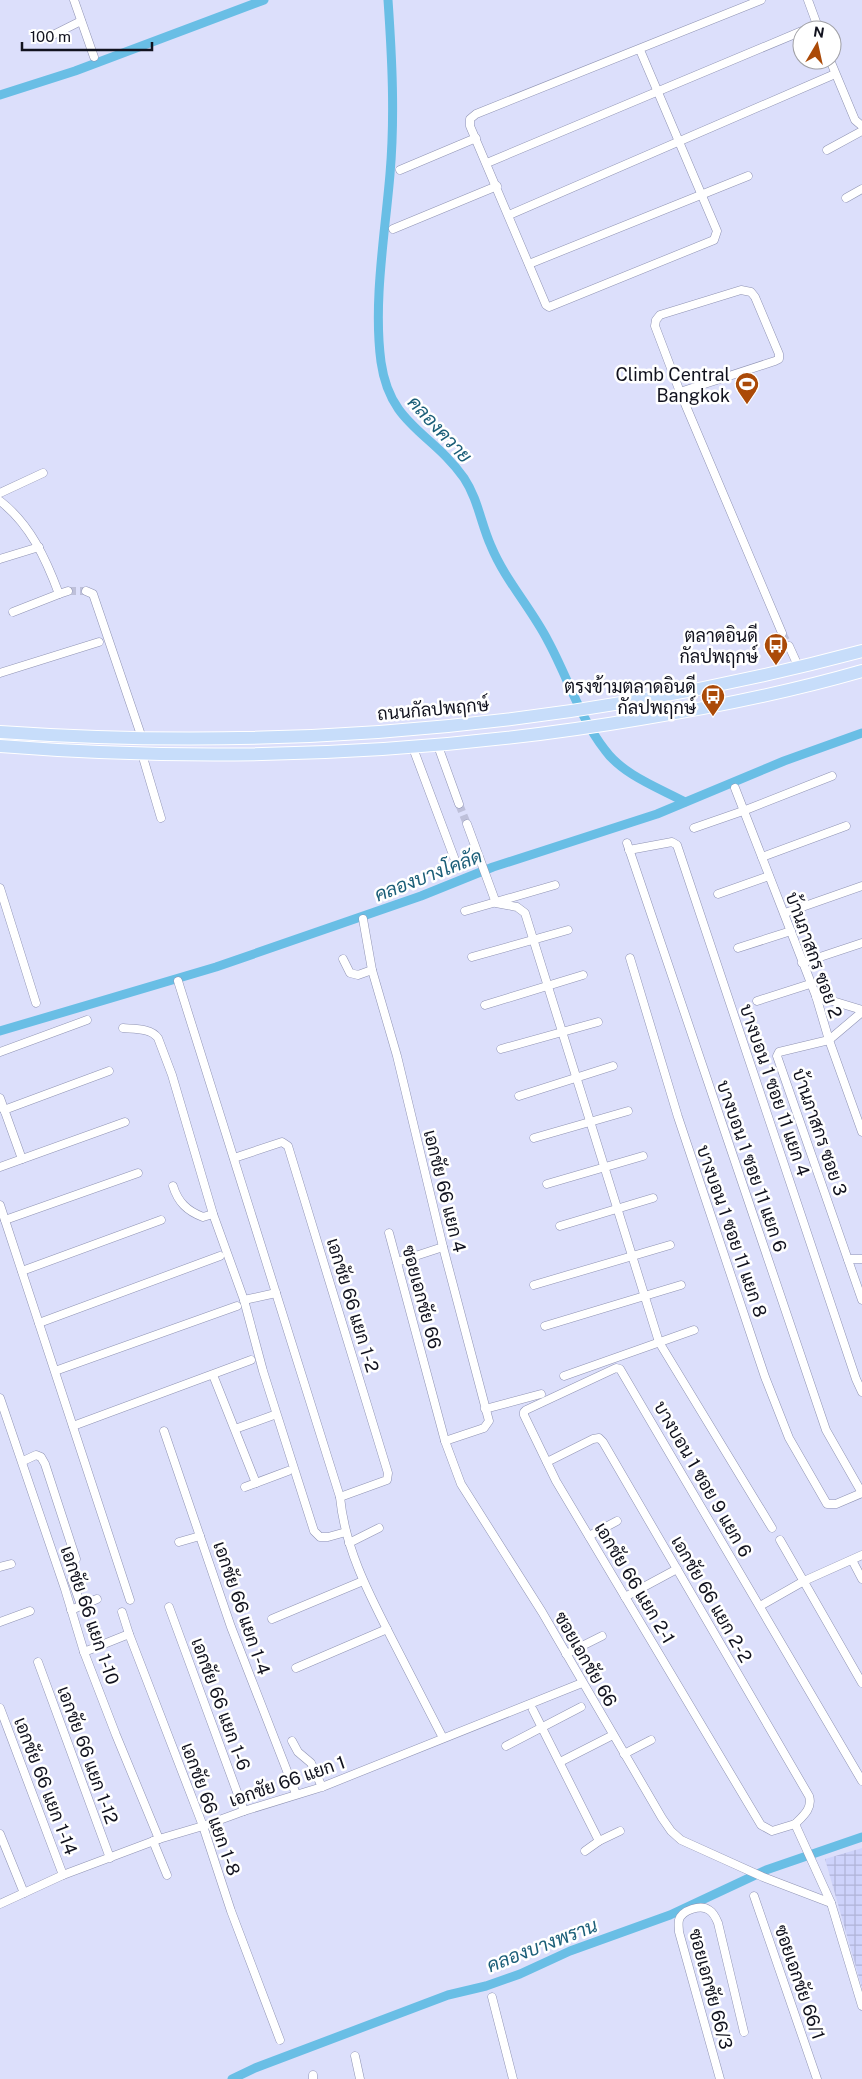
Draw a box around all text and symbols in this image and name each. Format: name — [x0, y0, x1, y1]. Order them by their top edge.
scale bar — [22, 20, 152, 52]
north arrow — [792, 20, 842, 70]
text: N — [812, 23, 826, 41]
text: 100 m — [30, 28, 71, 45]
place label: Climb Central Bangkok — [615, 364, 730, 406]
sports icon: Climb Central Bangkok — [734, 371, 760, 405]
water label: คลองควาย — [403, 391, 477, 467]
place label: ตลาดอินดี กัลปพฤกษ์ — [679, 623, 759, 668]
bus stop icon: ตลาดอินดี กัลปพฤกษ์ — [763, 632, 789, 666]
place label: ตรงข้ามตลาดอินดี กัลปพฤกษ์ — [564, 674, 697, 719]
bus stop icon: ตรงข้ามตลาดอินดี กัลปพฤกษ์ — [700, 683, 726, 717]
street label: ถนนกัลปพฤกษ์ — [376, 692, 491, 725]
water label: คลองบางโคลัด — [371, 843, 485, 906]
street label: บ้านภาสกร ซอย 2 — [781, 889, 847, 1021]
street label: บางบอน 1 ซอย 11 แยก 4 — [736, 1001, 814, 1179]
street label: บ้านภาสกร ซอย 3 — [788, 1065, 853, 1198]
street label: บางบอน 1 ซอย 11 แยก 6 — [713, 1077, 791, 1255]
street label: เอกชัย 66 แยก 4 — [420, 1128, 470, 1254]
street label: บางบอน 1 ซอย 11 แยก 8 — [693, 1142, 771, 1320]
street label: เอกชัย 66 แยก 1-2 — [323, 1235, 383, 1375]
street label: ซอยเอกชัย 66 — [398, 1243, 446, 1351]
street label: บางบอน 1 ซอย 9 แยก 6 — [650, 1397, 756, 1561]
street label: เอกชัย 66 แยก 2-1 — [591, 1519, 679, 1647]
street label: เอกชัย 66 แยก 2-2 — [667, 1532, 757, 1666]
street label: เอกชัย 66 แยก 1-4 — [209, 1539, 275, 1677]
street label: เอกชัย 66 แยก 1-10 — [56, 1543, 124, 1687]
street label: ซอยเอกชัย 66 — [550, 1608, 622, 1710]
street label: เอกชัย 66 แยก 1-6 — [187, 1635, 255, 1773]
street label: เอกชัย 66 แยก 1-12 — [53, 1683, 123, 1827]
street label: เอกชัย 66 แยก 1-14 — [10, 1714, 82, 1858]
street label: เอกชัย 66 แยก 1-8 — [177, 1740, 245, 1878]
street label: เอกชัย 66 แยก 1 — [226, 1751, 348, 1811]
water label: คลองบางพราน — [484, 1914, 600, 1976]
street label: ซอยเอกชัย 66/1 — [771, 1922, 829, 2042]
street label: ซอยเอกชัย 66/3 — [685, 1926, 737, 2052]

